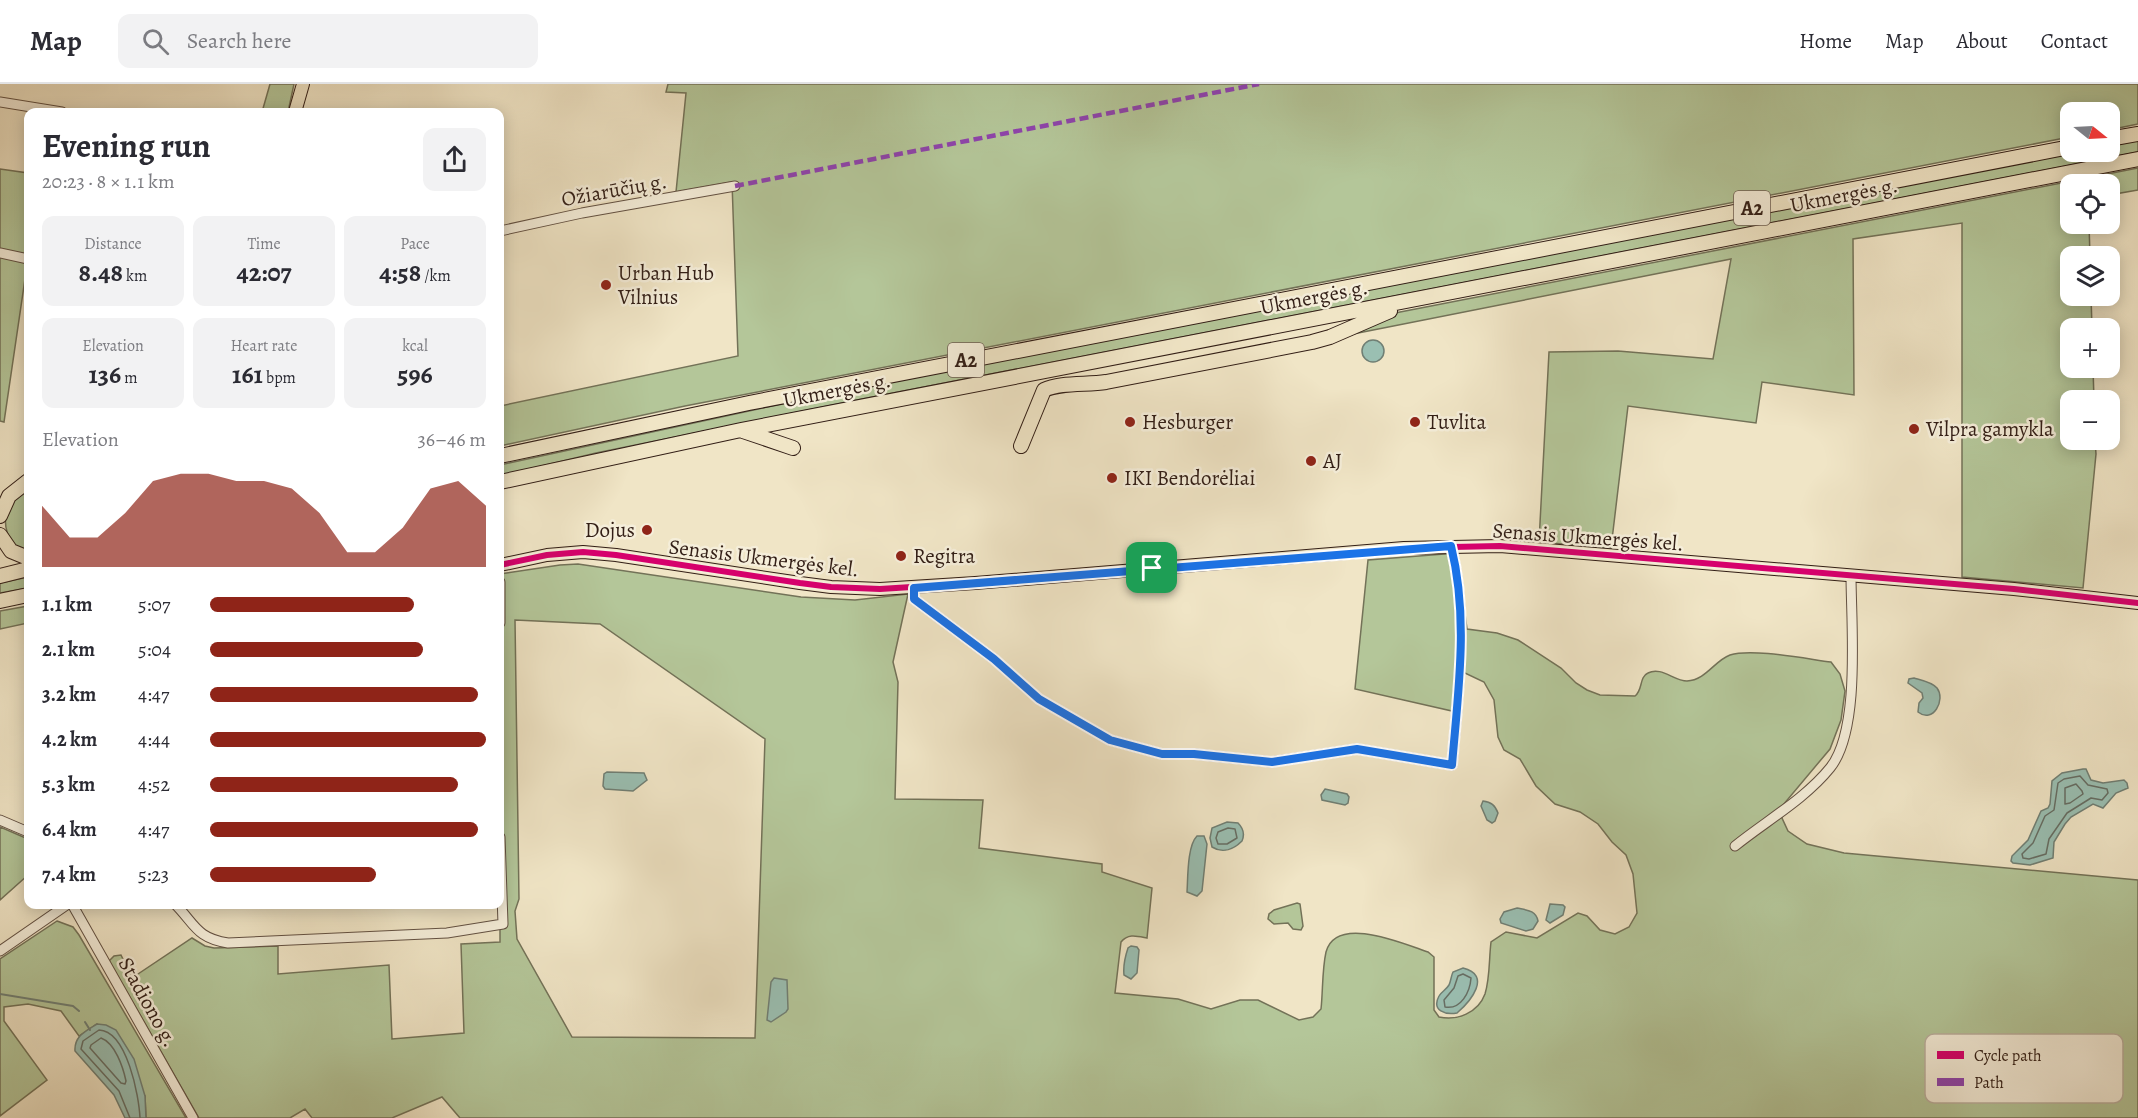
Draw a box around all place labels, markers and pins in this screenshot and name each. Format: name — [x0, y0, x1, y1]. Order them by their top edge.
place label: Urban Hub Vilnius — [617, 259, 714, 311]
marker: Urban Hub Vilnius — [599, 278, 613, 292]
place label: Hesburger — [1142, 408, 1233, 436]
place label: Tuvlita — [1427, 408, 1487, 436]
marker: Hesburger — [1123, 415, 1137, 429]
marker: Tuvlita — [1408, 415, 1422, 429]
place label: Vilpra gamykla — [1925, 415, 2054, 443]
marker: Vilpra gamykla — [1907, 422, 1921, 436]
place label: AJ — [1322, 447, 1342, 475]
marker: AJ — [1304, 454, 1318, 468]
place label: IKI Bendorėliai — [1124, 464, 1256, 492]
marker: IKI Bendorėliai — [1105, 471, 1119, 485]
place label: Dojus — [585, 516, 635, 544]
marker: Dojus — [640, 523, 654, 537]
place label: Regitra — [913, 542, 976, 570]
pin — [1126, 542, 1177, 593]
marker: Regitra — [894, 549, 908, 563]

